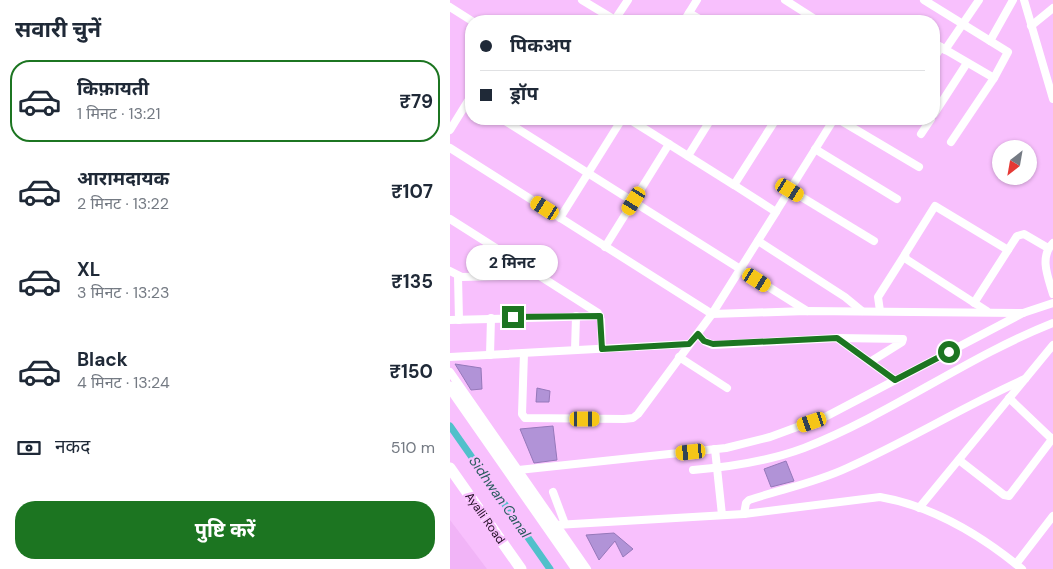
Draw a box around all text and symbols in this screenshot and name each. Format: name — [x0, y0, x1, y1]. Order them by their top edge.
text: सवारी चुनें — [15, 15, 101, 44]
text: पिकअप — [510, 33, 571, 58]
text: किफ़ायती — [77, 76, 149, 101]
icon: car — [17, 79, 62, 124]
text: ड्रॉप — [510, 81, 538, 106]
text: ₹79 — [399, 89, 433, 114]
text: 1 मिनट · 13:21 — [77, 103, 160, 124]
north arrow — [992, 140, 1038, 185]
map controls — [992, 140, 1037, 185]
text: आरामदायक — [77, 166, 169, 191]
icon: car — [17, 169, 62, 214]
car — [773, 176, 806, 204]
text: ₹107 — [391, 179, 433, 204]
car — [619, 184, 648, 218]
text: 2 मिनट · 13:22 — [77, 193, 169, 214]
car — [528, 194, 561, 222]
callout: 2 मिनट — [467, 244, 559, 280]
text: 2 मिनट — [489, 252, 535, 273]
text: XL — [77, 257, 100, 282]
icon: car — [17, 259, 62, 304]
car — [740, 266, 773, 294]
text: ₹135 — [391, 269, 433, 294]
text: 3 मिनट · 13:23 — [77, 282, 169, 303]
route end — [502, 306, 524, 328]
route start — [938, 341, 960, 363]
text: Black — [77, 347, 128, 372]
icon: car — [17, 349, 62, 394]
text: ₹150 — [389, 359, 433, 384]
text: 4 मिनट · 13:24 — [77, 372, 170, 393]
car — [795, 410, 828, 434]
car — [570, 412, 600, 427]
icon: cash — [15, 434, 43, 462]
text: नकद — [55, 434, 90, 459]
text: 510 m — [391, 437, 435, 458]
car — [675, 443, 706, 461]
water label: Sidhwan Canal — [465, 453, 535, 542]
street label: Ayalli Road — [461, 489, 509, 547]
button: पुष्टि करें — [15, 501, 435, 559]

